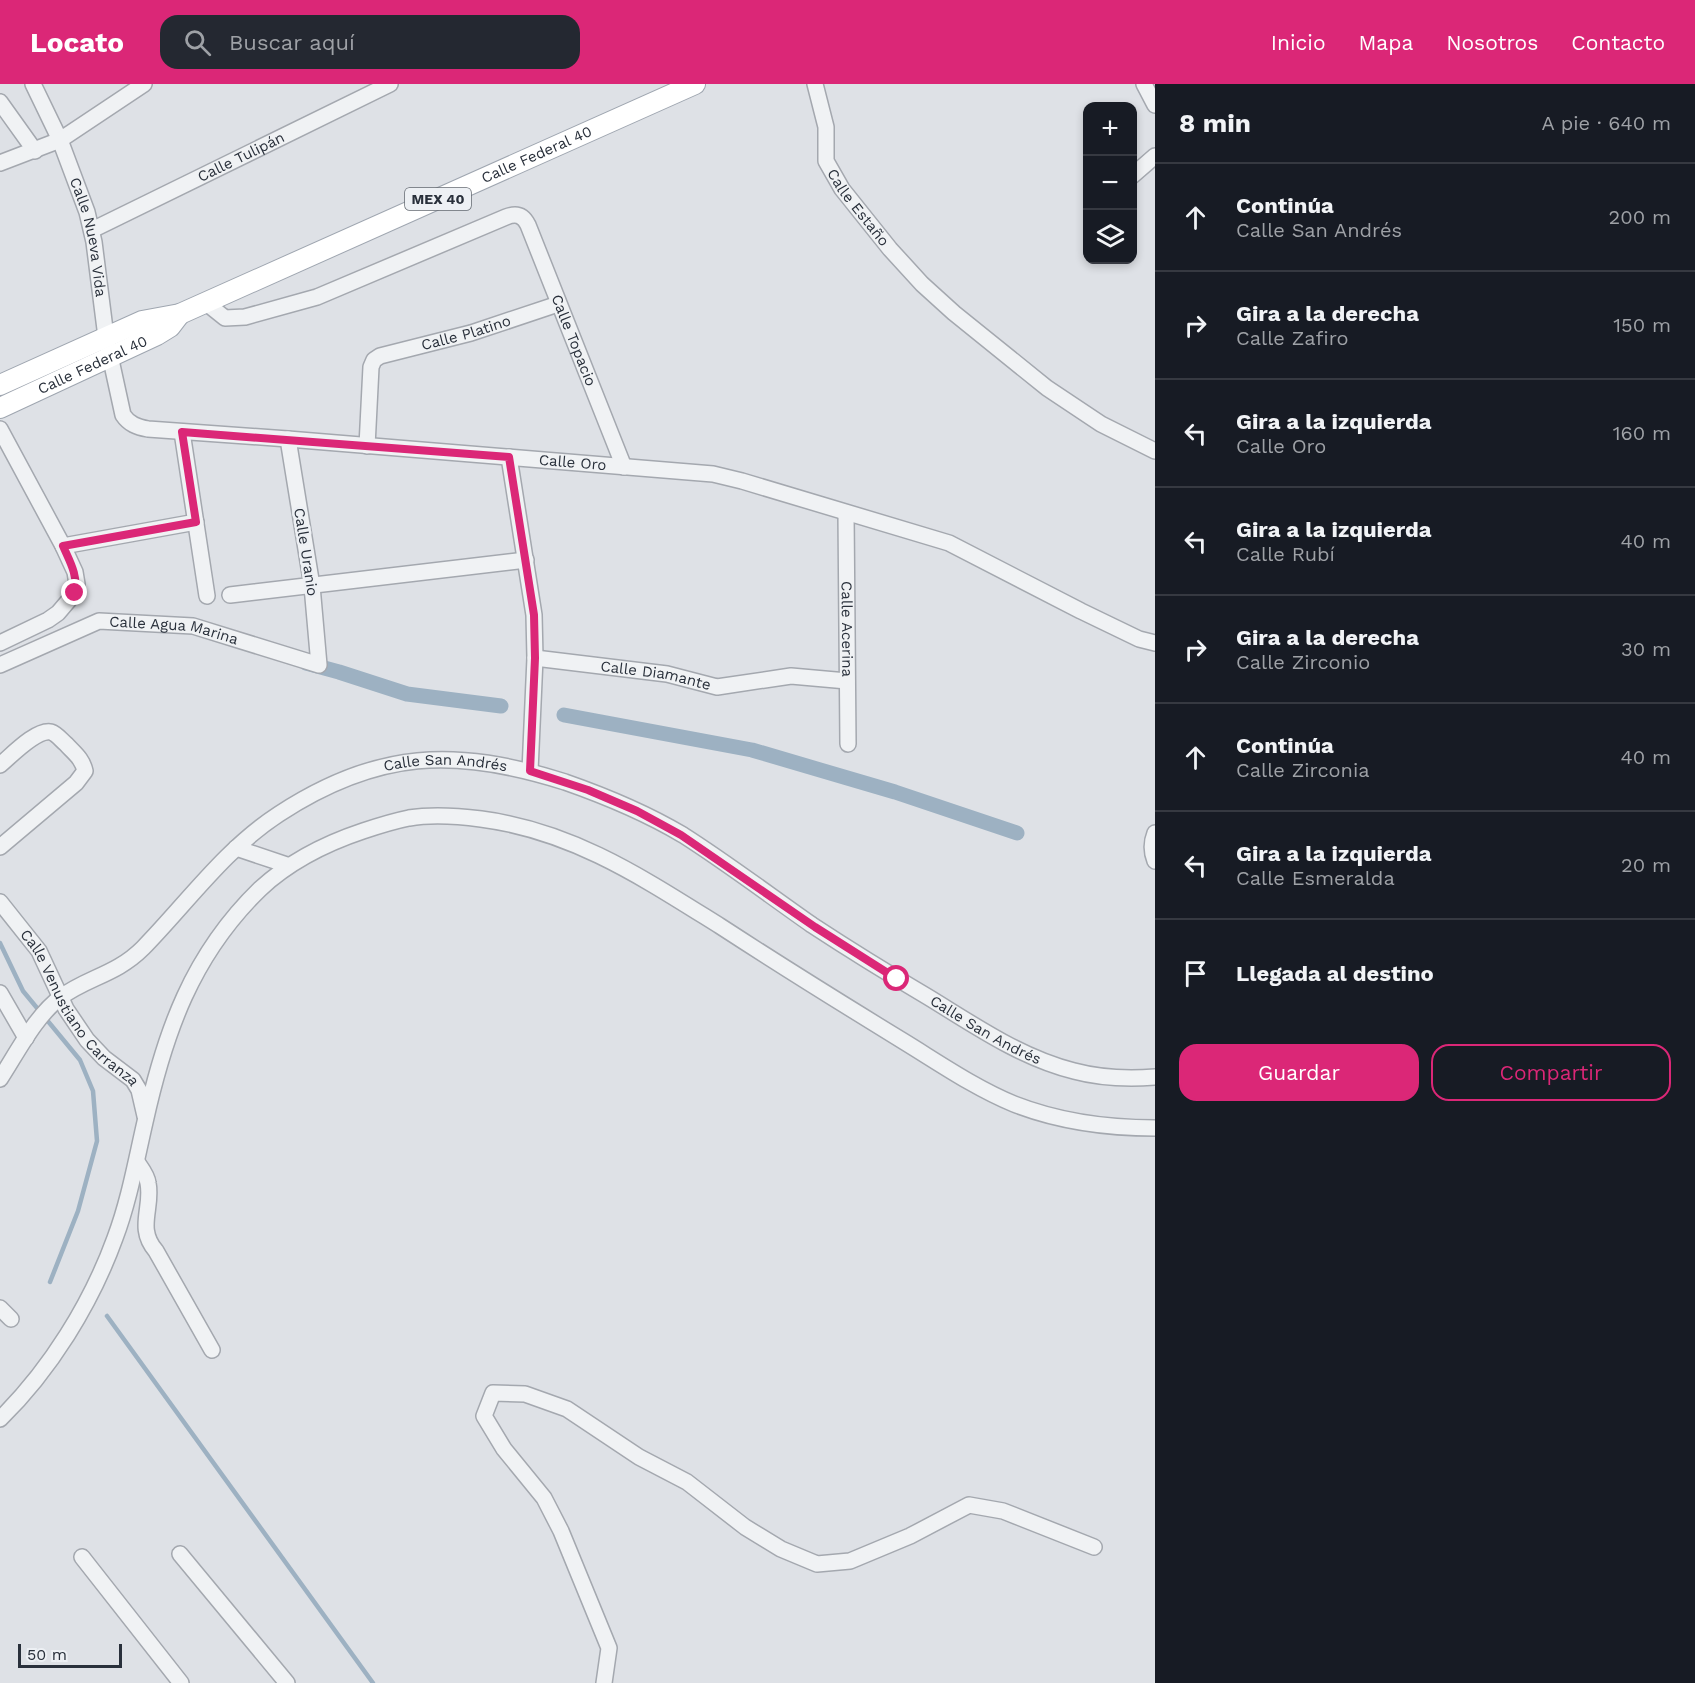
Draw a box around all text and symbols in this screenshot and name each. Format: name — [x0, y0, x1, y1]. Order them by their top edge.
search box — [160, 15, 580, 69]
text: Locato — [30, 26, 124, 59]
icon: search — [181, 26, 214, 59]
text: Buscar aquí — [229, 30, 355, 55]
text: Inicio — [1271, 30, 1326, 55]
text: Mapa — [1359, 30, 1413, 55]
text: Nosotros — [1446, 30, 1538, 55]
text: Contacto — [1571, 30, 1665, 55]
map controls — [1083, 102, 1137, 264]
button: + — [1083, 102, 1137, 156]
text: 8 min — [1179, 108, 1251, 138]
text: A pie · 640 m — [1542, 111, 1671, 135]
street label: Calle Federal 40 — [479, 122, 595, 187]
street label: Calle Tulipán — [195, 128, 287, 186]
button: − — [1083, 156, 1137, 210]
street label: Calle Estaño — [823, 166, 893, 250]
street label: Calle Nueva Vida — [66, 175, 110, 299]
road number: MEX 40 — [405, 188, 471, 210]
text: Continúa — [1236, 193, 1334, 218]
icon: ahead — [1179, 201, 1212, 234]
text: 200 m — [1609, 205, 1671, 229]
button: layers — [1083, 210, 1137, 264]
text: Calle San Andrés — [1236, 218, 1402, 242]
street label: Calle Topacio — [547, 292, 600, 389]
text: Gira a la derecha — [1236, 301, 1419, 326]
icon: right — [1179, 309, 1212, 342]
street label: Calle Platino — [419, 311, 513, 354]
text: 150 m — [1613, 313, 1671, 337]
text: Calle Zafiro — [1236, 326, 1348, 350]
street label: Calle Federal 40 — [35, 332, 150, 398]
text: Gira a la izquierda — [1236, 409, 1432, 434]
icon: left — [1179, 417, 1212, 450]
text: 160 m — [1613, 421, 1671, 445]
text: Calle Oro — [1236, 434, 1326, 458]
street label: Calle Oro — [538, 451, 607, 474]
street label: Calle Uranio — [290, 507, 322, 597]
text: Gira a la izquierda — [1236, 517, 1432, 542]
icon: left — [1179, 525, 1212, 558]
text: 40 m — [1620, 529, 1671, 553]
text: Calle Rubí — [1236, 542, 1335, 566]
route end — [61, 579, 87, 605]
street label: Calle Acerina — [838, 581, 856, 678]
street label: Calle Agua Marina — [109, 613, 241, 649]
text: Gira a la derecha — [1236, 625, 1419, 650]
icon: right — [1179, 633, 1212, 666]
text: 30 m — [1621, 637, 1671, 661]
text: Calle Zirconio — [1236, 650, 1370, 674]
street label: Calle Diamante — [599, 657, 713, 694]
text: Continúa — [1236, 733, 1334, 758]
icon: ahead — [1179, 741, 1212, 774]
text: 40 m — [1620, 745, 1671, 769]
street label: Calle San Andrés — [382, 751, 509, 776]
text: Calle Zirconia — [1236, 758, 1370, 782]
text: Gira a la izquierda — [1236, 841, 1432, 866]
icon: left — [1179, 849, 1212, 882]
text: 20 m — [1621, 853, 1671, 877]
text: Calle Esmeralda — [1236, 866, 1395, 890]
street label: Calle Venustiano Carranza — [16, 926, 144, 1090]
icon: arrive — [1179, 957, 1212, 990]
text: Llegada al destino — [1236, 961, 1434, 986]
route start — [883, 965, 909, 991]
street label: Calle San Andrés — [927, 991, 1044, 1068]
button: Guardar — [1179, 1044, 1419, 1101]
button: Compartir — [1431, 1044, 1671, 1101]
scale bar — [18, 1641, 122, 1668]
text: 50 m — [27, 1645, 67, 1664]

